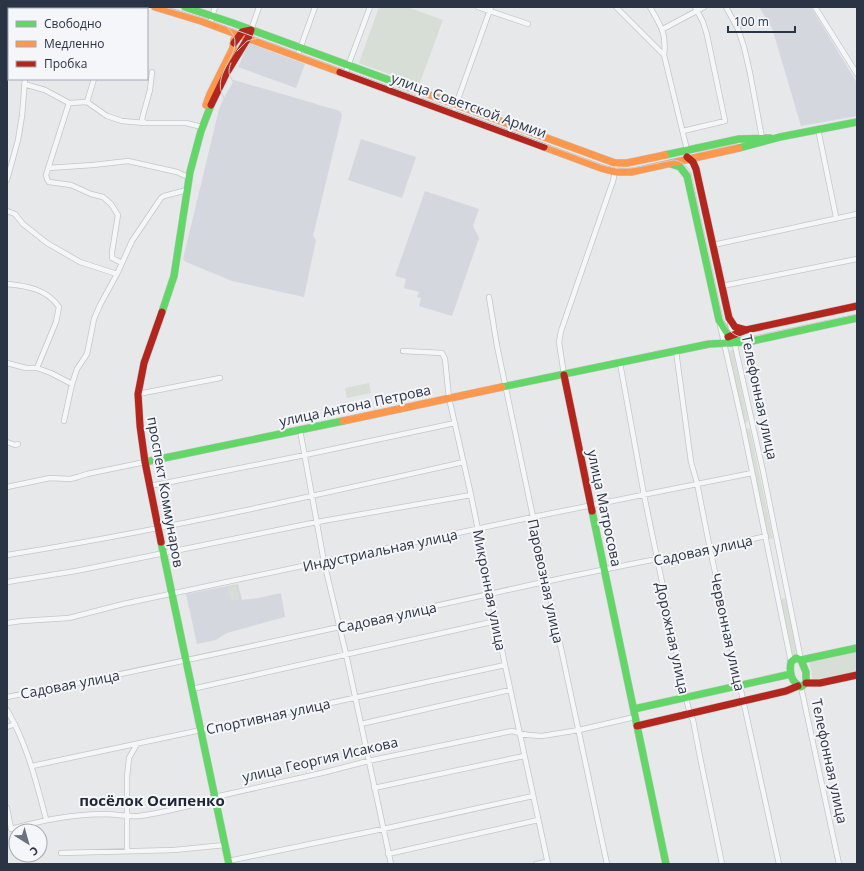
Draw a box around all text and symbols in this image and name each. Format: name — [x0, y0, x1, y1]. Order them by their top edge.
legend — [8, 8, 148, 80]
scale bar — [728, 8, 795, 34]
text: 100 m — [734, 13, 769, 30]
text: Свободно — [44, 15, 102, 32]
text: Медленно — [44, 35, 104, 52]
text: Пробка — [44, 55, 87, 72]
street label: улица Советской Армии — [389, 68, 549, 142]
street label: Телефонная улица — [737, 333, 783, 461]
street label: улица Антона Петрова — [277, 380, 433, 430]
street label: проспект Коммунаров — [143, 415, 189, 569]
street label: улица Матросова — [583, 448, 627, 568]
street label: Паровозная улица — [524, 517, 568, 645]
street label: Индустриальная улица — [301, 524, 459, 576]
street label: Микронная улица — [469, 528, 511, 652]
street label: Садовая улица — [652, 530, 754, 570]
street label: Червонная улица — [706, 571, 750, 693]
street label: Дорожная улица — [652, 580, 694, 696]
street label: Садовая улица — [336, 597, 438, 637]
street label: Садовая улица — [19, 665, 121, 703]
street label: Спортивная улица — [204, 694, 332, 738]
street label: Телефонная улица — [807, 697, 853, 825]
street label: улица Георгия Исакова — [240, 732, 400, 786]
district label: посёлок Осипенко — [79, 790, 225, 810]
north arrow — [8, 823, 48, 863]
text: С — [27, 843, 42, 859]

